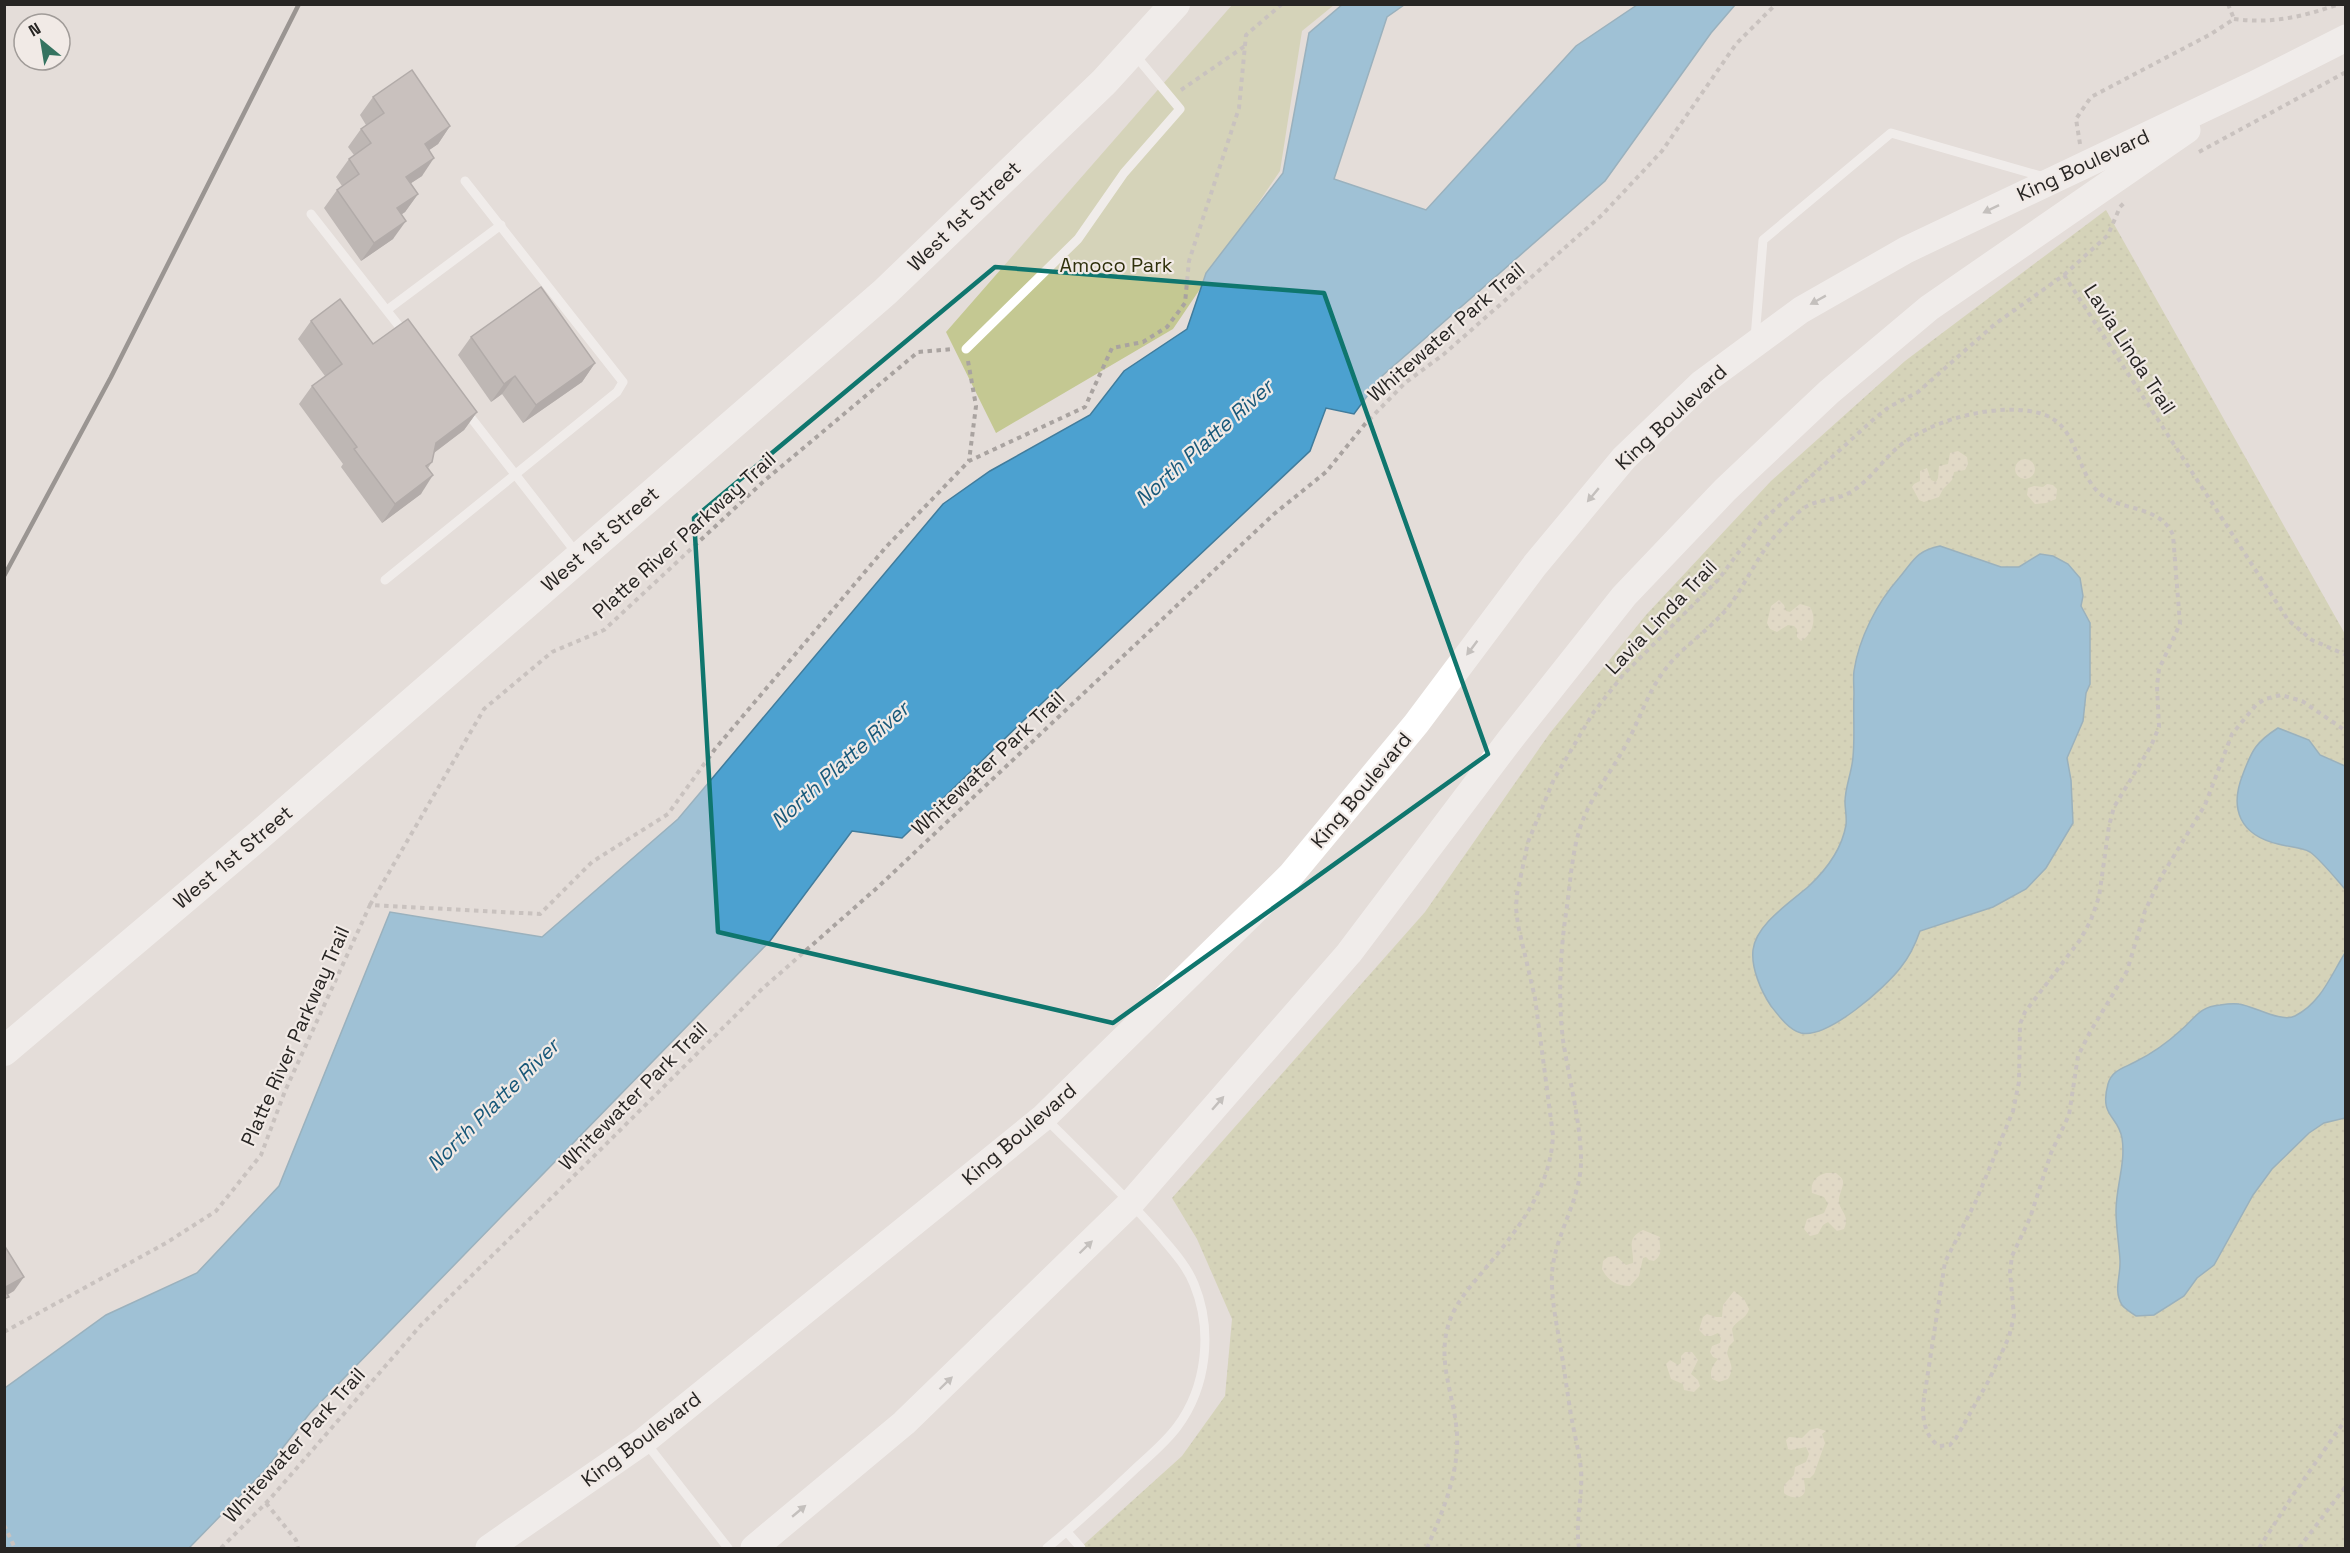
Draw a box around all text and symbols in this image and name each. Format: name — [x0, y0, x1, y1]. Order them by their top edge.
north arrow — [12, 12, 72, 72]
text: N — [25, 18, 45, 41]
street label: King Boulevard — [2012, 123, 2154, 207]
street label: West 1st Street — [902, 155, 1026, 277]
one-way arrow — [1982, 204, 1999, 214]
park label: Amoco Park — [1059, 252, 1173, 278]
street label: Whitewater Park Trail — [1362, 257, 1530, 407]
street label: Lavia Linda Trail — [2078, 279, 2182, 419]
one-way arrow — [1810, 294, 1827, 304]
street label: King Boulevard — [1610, 359, 1732, 475]
water label: North Platte River — [1129, 372, 1280, 512]
street label: Platte River Parkway Trail — [587, 446, 781, 624]
street label: West 1st Street — [536, 481, 664, 597]
one-way arrow — [1586, 487, 1599, 503]
street label: Lavia Linda Trail — [1600, 554, 1722, 680]
one-way arrow — [1467, 641, 1479, 656]
street label: Whitewater Park Trail — [906, 685, 1070, 841]
water label: North Platte River — [765, 694, 916, 834]
street label: King Boulevard — [1305, 727, 1417, 853]
street label: West 1st Street — [168, 800, 298, 914]
street label: Platte River Parkway Trail — [235, 922, 355, 1150]
street label: Whitewater Park Trail — [553, 1016, 713, 1176]
water label: North Platte River — [421, 1031, 566, 1177]
street label: King Boulevard — [956, 1077, 1082, 1191]
one-way arrow — [1211, 1096, 1224, 1111]
one-way arrow — [1078, 1240, 1092, 1254]
street label: Whitewater Park Trail — [217, 1362, 371, 1528]
one-way arrow — [938, 1376, 952, 1390]
street label: King Boulevard — [576, 1385, 706, 1493]
one-way arrow — [791, 1505, 806, 1518]

